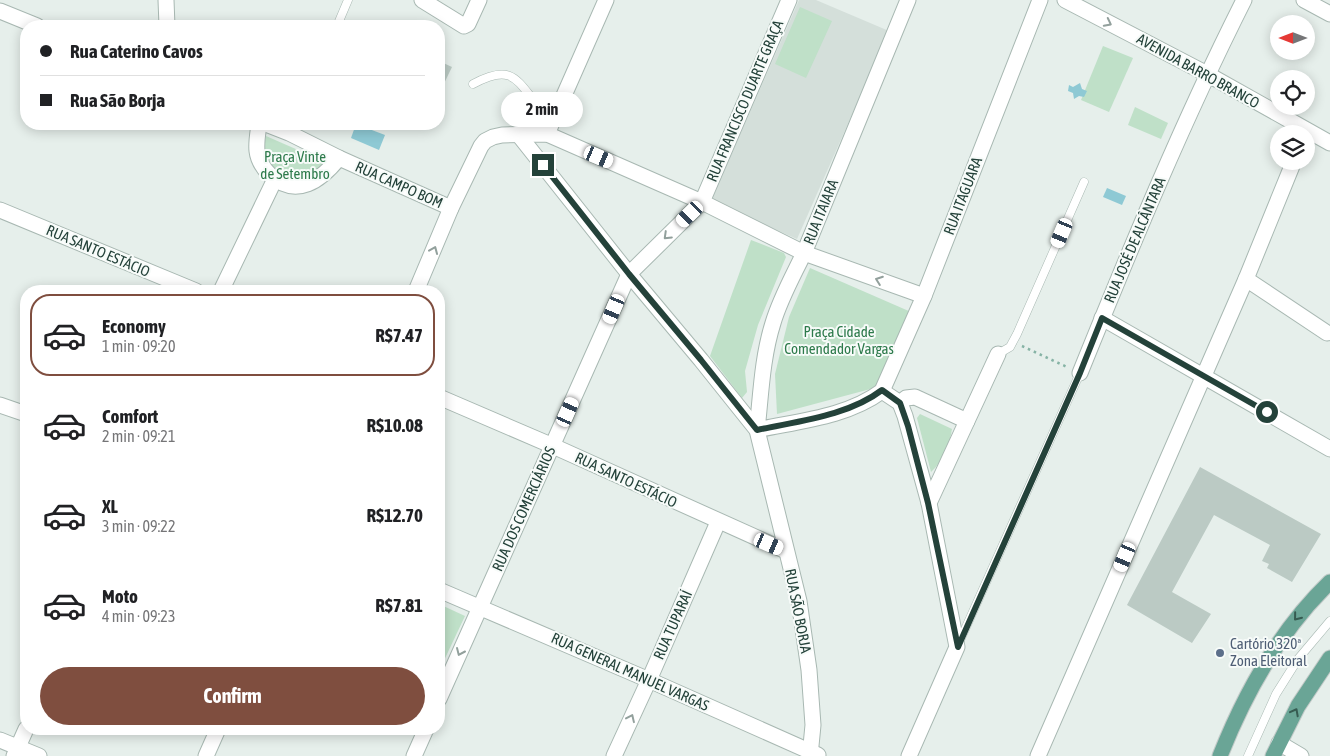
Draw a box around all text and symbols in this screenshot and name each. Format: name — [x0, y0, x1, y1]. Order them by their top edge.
north arrow — [1270, 15, 1315, 60]
map controls — [1270, 15, 1315, 170]
one-way arrow — [1103, 16, 1112, 26]
street label: RUA FRANCISCO DUARTE GRAÇA — [703, 17, 787, 184]
street label: AVENIDA BARRO BRANCO — [1134, 30, 1263, 111]
text: Rua Caterino Cavos — [70, 40, 203, 62]
button: locate — [1270, 70, 1315, 115]
text: Rua São Borja — [70, 89, 165, 111]
callout: 2 min — [502, 92, 584, 128]
text: 2 min — [526, 100, 558, 118]
button: layers — [1270, 125, 1315, 170]
car — [582, 144, 615, 170]
park label: Praça Vinte de Setembro — [260, 148, 330, 182]
route end — [532, 154, 554, 176]
street label: RUA ITAGUARA — [940, 154, 985, 237]
street label: RUA CAMPO BOM — [353, 158, 446, 211]
street label: RUA JOSÉ DE ALCÂNTARA — [1100, 174, 1169, 305]
street label: RUA ITAIARA — [800, 176, 842, 247]
car — [673, 198, 706, 230]
car — [1049, 216, 1074, 250]
street label: RUA SANTO ESTÁCIO — [44, 221, 153, 280]
one-way arrow — [664, 231, 673, 240]
one-way arrow — [428, 246, 438, 254]
one-way arrow — [875, 275, 883, 285]
car — [601, 292, 626, 326]
icon: car — [42, 313, 87, 358]
text: Economy — [102, 315, 166, 337]
park label: Praça Cidade Comendador Vargas — [784, 323, 894, 357]
text: R$7.47 — [375, 324, 423, 346]
text: 1 min · 09:20 — [102, 337, 175, 355]
car — [555, 395, 580, 429]
route start — [1256, 401, 1278, 423]
icon: car — [42, 403, 87, 448]
text: Comfort — [102, 405, 158, 427]
text: R$10.08 — [366, 414, 423, 436]
text: 2 min · 09:21 — [102, 427, 175, 445]
street label: RUA DOS COMERCIÁRIOS — [488, 444, 559, 574]
street label: RUA SANTO ESTÁCIO — [572, 448, 680, 511]
icon: car — [42, 493, 87, 538]
text: XL — [102, 495, 118, 517]
text: R$12.70 — [366, 504, 423, 526]
text: 3 min · 09:22 — [102, 517, 175, 535]
car — [752, 531, 785, 557]
car — [1112, 540, 1137, 574]
street label: RUA SÃO BORJA — [782, 567, 815, 655]
icon: car — [42, 583, 87, 628]
text: Moto — [102, 585, 138, 607]
street label: RUA TUPARAÍ — [650, 587, 695, 662]
text: R$7.81 — [375, 594, 423, 616]
text: 4 min · 09:23 — [102, 607, 175, 625]
one-way arrow — [1294, 612, 1303, 621]
street label: RUA GENERAL MANUEL VARGAS — [549, 629, 712, 714]
place label: Cartório 320ª Zona Eleitoral — [1230, 635, 1307, 669]
one-way arrow — [455, 647, 466, 656]
marker: Cartório 320ª Zona Eleitoral — [1214, 647, 1226, 659]
button: Confirm — [40, 667, 425, 725]
one-way arrow — [1289, 708, 1299, 717]
one-way arrow — [625, 714, 636, 723]

